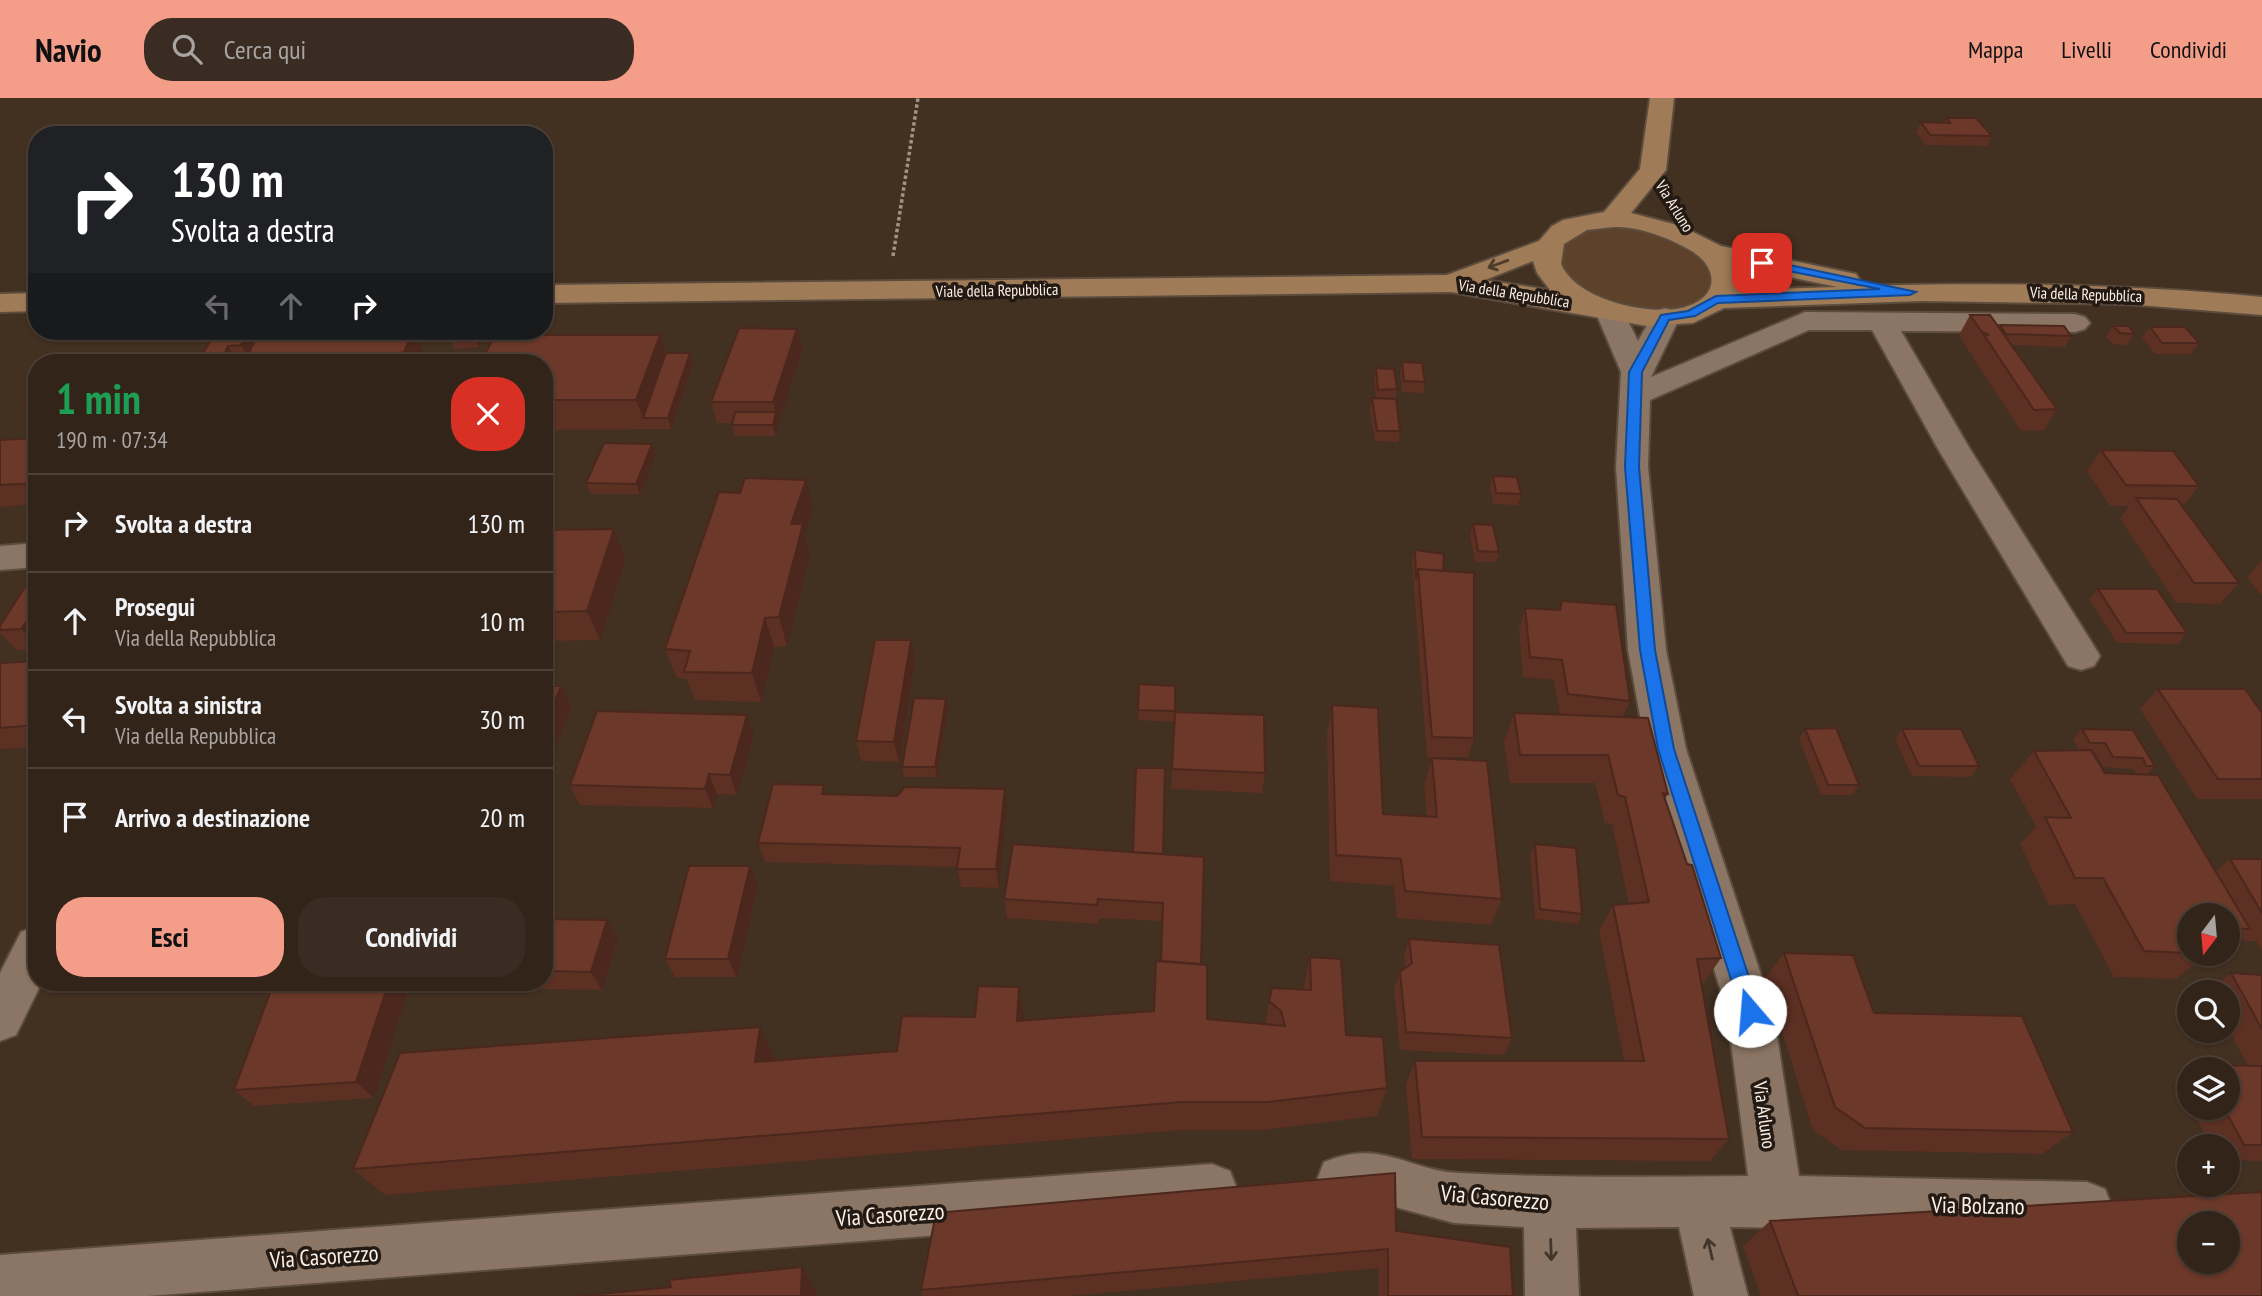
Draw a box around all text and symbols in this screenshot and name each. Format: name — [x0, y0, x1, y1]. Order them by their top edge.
search box — [144, 18, 634, 81]
text: Navio — [35, 28, 102, 71]
icon: search — [168, 30, 206, 68]
text: Cerca qui — [224, 33, 306, 66]
text: Mappa — [1968, 34, 2023, 65]
text: Livelli — [2061, 34, 2112, 65]
text: Condividi — [2150, 34, 2227, 65]
text: 130 m — [171, 147, 284, 211]
icon: right — [56, 154, 147, 245]
street label: Via Arluno — [1651, 176, 1699, 235]
text: Svolta a destra — [171, 209, 335, 251]
pin — [1732, 233, 1792, 293]
icon: arrive — [1743, 244, 1781, 282]
one-way arrow — [1488, 259, 1510, 271]
street label: Via della Repubblica — [1456, 274, 1571, 312]
street label: Viale della Repubblica — [935, 279, 1058, 301]
street label: Via della Repubblica — [2029, 282, 2142, 306]
icon: left — [199, 287, 237, 325]
icon: ahead — [272, 287, 310, 325]
icon: right — [345, 287, 383, 325]
text: 1 min — [56, 371, 141, 426]
button: close — [451, 377, 525, 451]
text: 190 m · 07:34 — [56, 425, 168, 454]
icon: right — [56, 504, 94, 542]
text: Svolta a destra — [115, 507, 252, 540]
text: 130 m — [467, 507, 525, 540]
text: Prosegui — [115, 590, 195, 623]
icon: ahead — [56, 602, 94, 640]
text: 10 m — [479, 605, 525, 638]
text: Via della Repubblica — [115, 623, 276, 652]
text: Svolta a sinistra — [115, 688, 262, 721]
icon: left — [56, 700, 94, 738]
text: 30 m — [479, 703, 525, 736]
text: Via della Repubblica — [115, 721, 276, 750]
icon: arrive — [56, 798, 94, 836]
text: Arrivo a destinazione — [115, 801, 310, 834]
text: 20 m — [479, 801, 525, 834]
button: Esci — [56, 897, 284, 977]
button: Condividi — [298, 897, 525, 977]
north arrow — [2177, 903, 2240, 966]
map controls — [2177, 903, 2240, 1274]
position arrow — [1713, 974, 1787, 1048]
button: search — [2177, 980, 2240, 1043]
button: layers — [2177, 1057, 2240, 1120]
street label: Via Arluno — [1748, 1079, 1782, 1150]
button: + — [2177, 1134, 2240, 1197]
street label: Via Casorezzo — [1439, 1178, 1550, 1216]
street label: Via Bolzano — [1930, 1190, 2025, 1220]
street label: Via Casorezzo — [834, 1196, 945, 1232]
button: − — [2177, 1211, 2240, 1274]
street label: Via Casorezzo — [268, 1238, 379, 1274]
one-way arrow — [1544, 1238, 1557, 1261]
one-way arrow — [1703, 1238, 1717, 1261]

